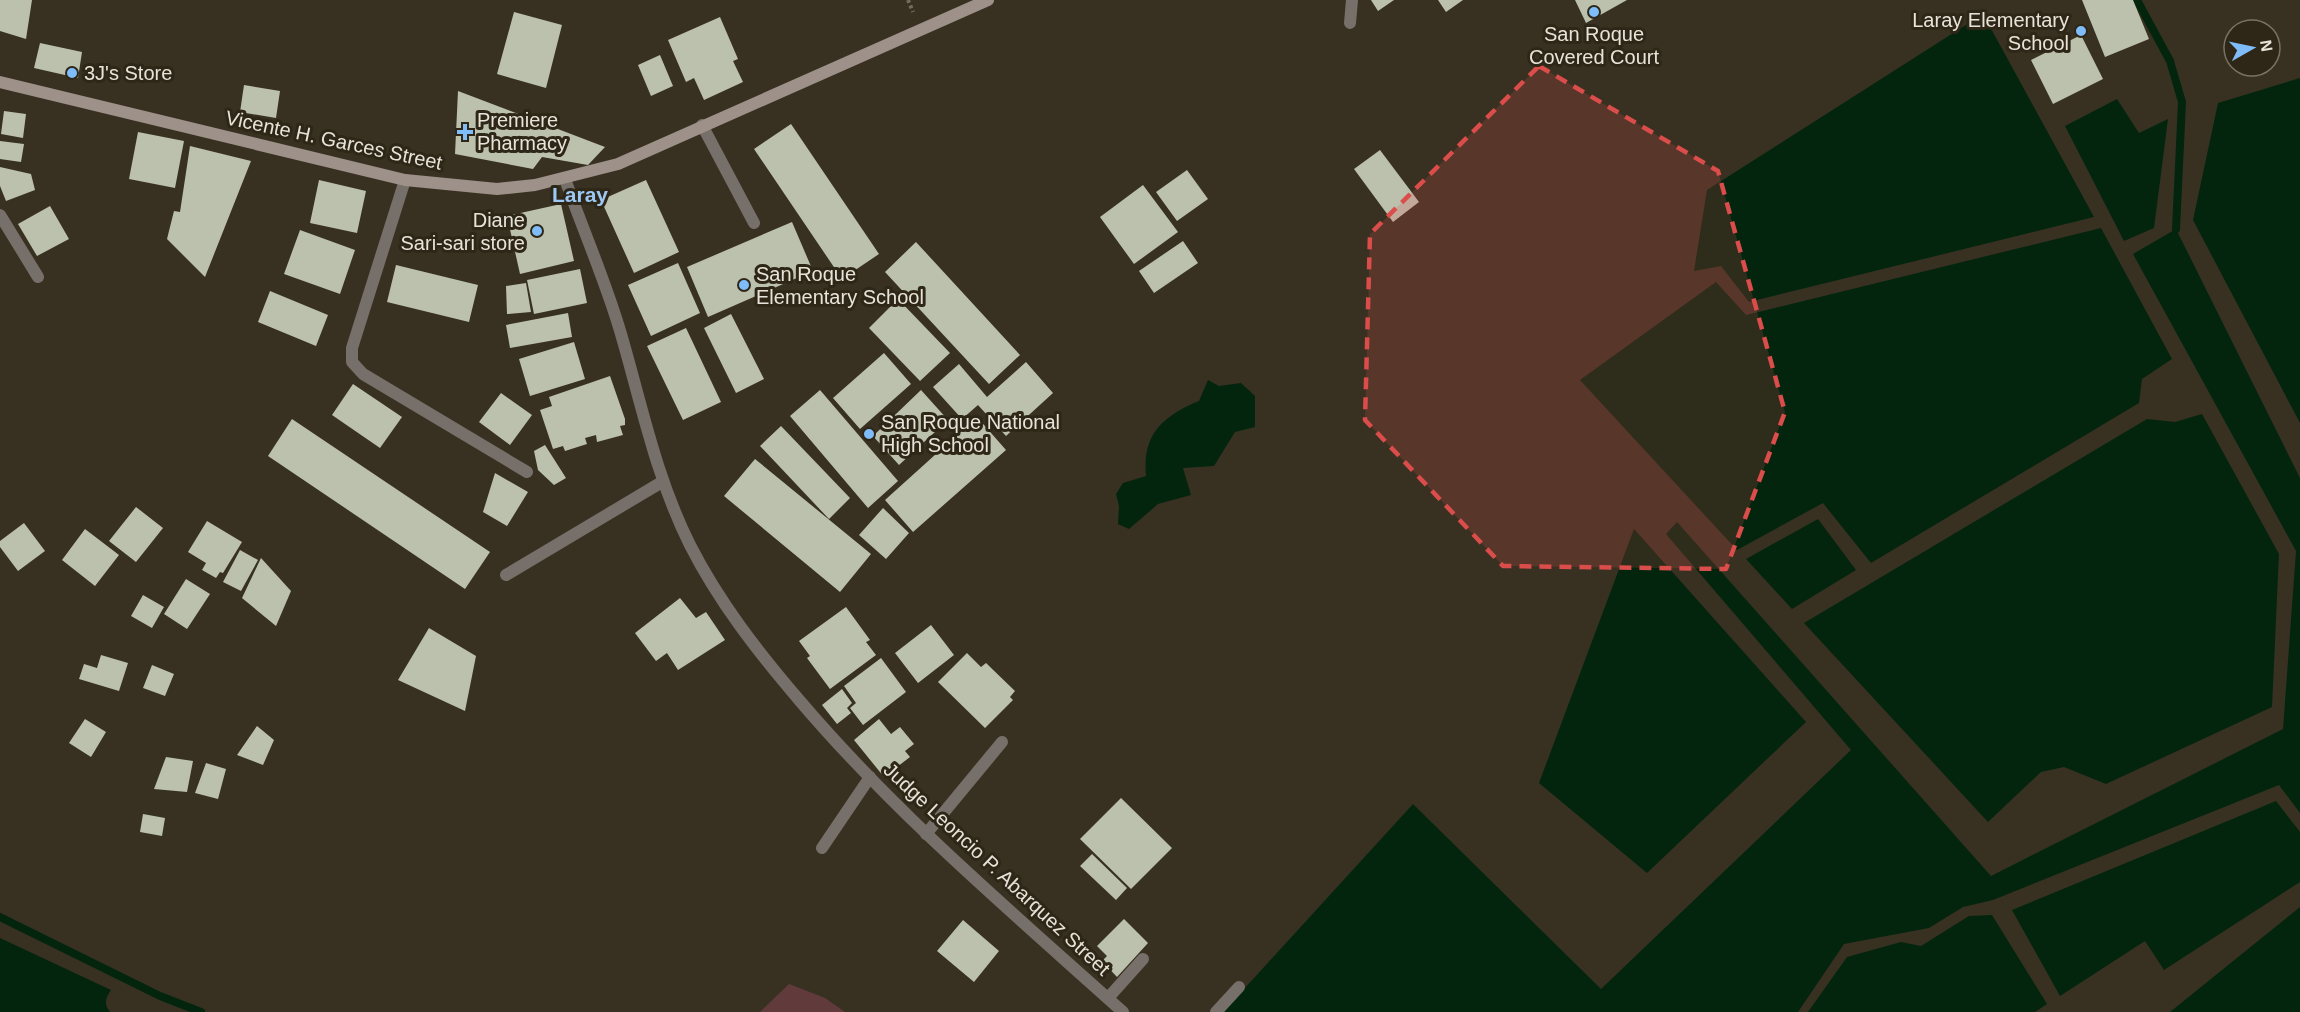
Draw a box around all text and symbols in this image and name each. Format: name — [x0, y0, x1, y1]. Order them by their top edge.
marker: San Roque Covered Court — [1587, 5, 1601, 19]
place label: Laray Elementary School — [1912, 9, 2069, 54]
north arrow — [2222, 18, 2282, 78]
place label: San Roque Covered Court — [1529, 23, 1659, 68]
marker: Laray Elementary School — [2074, 24, 2088, 38]
text: N — [2257, 39, 2276, 53]
place label: 3J's Store — [84, 62, 172, 84]
marker: 3J's Store — [65, 66, 79, 80]
street label: Vicente H. Garces Street — [224, 106, 445, 174]
place label: Premiere Pharmacy — [477, 109, 567, 154]
marker: Premiere Pharmacy — [458, 125, 472, 139]
district label: Laray — [552, 183, 608, 206]
place label: Diane Sari-sari store — [401, 209, 525, 254]
marker: Diane Sari-sari store — [530, 224, 544, 238]
place label: San Roque Elementary School — [756, 263, 924, 308]
marker: San Roque Elementary School — [737, 278, 751, 292]
place label: San Roque National High School — [881, 411, 1060, 456]
marker: San Roque National High School — [862, 427, 876, 441]
street label: Judge Leoncio P. Abarquez Street — [879, 758, 1115, 980]

